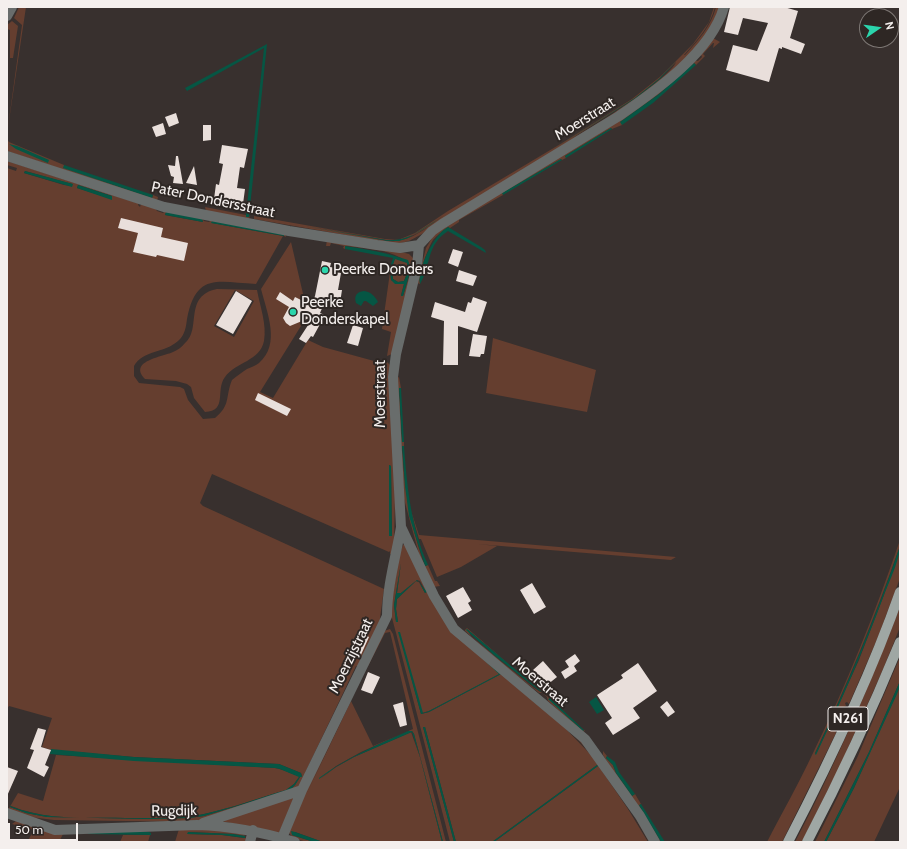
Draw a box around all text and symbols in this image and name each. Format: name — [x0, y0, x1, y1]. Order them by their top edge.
north arrow — [859, 8, 899, 48]
text: N — [882, 20, 897, 31]
street label: Moerstraat — [551, 93, 619, 145]
street label: Pater Dondersstraat — [150, 178, 276, 222]
place label: Peerke Donders — [333, 261, 433, 279]
marker: Peerke Donders — [320, 265, 330, 275]
place label: Peerke Donderskapel — [301, 294, 389, 329]
marker: Peerke Donderskapel — [288, 307, 298, 317]
street label: Moerstraat — [372, 360, 390, 428]
street label: Moerzijstraat — [325, 616, 377, 696]
street label: Moerstraat — [508, 653, 572, 711]
road number: N261 — [828, 707, 868, 731]
street label: Rugdijk — [151, 802, 197, 820]
scale bar — [10, 815, 80, 841]
text: 50 m — [15, 822, 43, 837]

